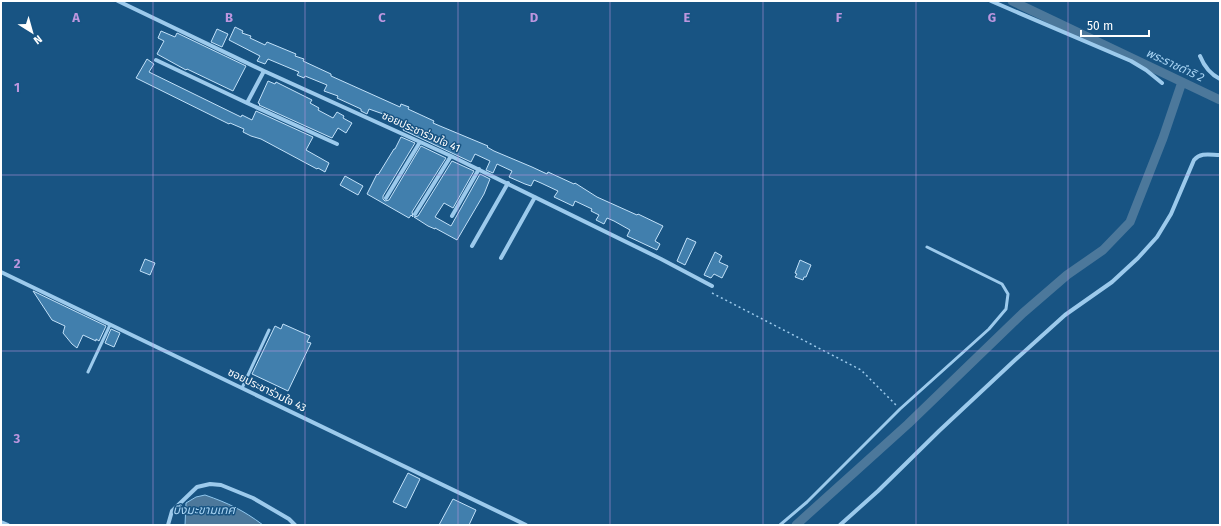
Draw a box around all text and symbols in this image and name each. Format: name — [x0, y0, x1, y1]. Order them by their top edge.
text: A — [71, 10, 80, 25]
text: B — [225, 10, 233, 25]
text: C — [378, 10, 386, 25]
text: D — [530, 10, 539, 25]
text: E — [684, 10, 691, 25]
text: F — [836, 10, 843, 25]
text: G — [988, 10, 996, 25]
north arrow — [12, 12, 52, 52]
scale bar — [1081, 12, 1149, 38]
text: 50 m — [1087, 19, 1113, 33]
text: N — [31, 32, 45, 47]
water label: พระราชดำริ 2 — [1144, 45, 1206, 85]
text: 1 — [14, 80, 20, 95]
street label: ซอยประชาร่วมใจ 41 — [380, 109, 462, 155]
text: 2 — [14, 256, 21, 271]
street label: ซอยประชาร่วมใจ 43 — [226, 365, 308, 415]
text: 3 — [13, 431, 21, 446]
water label: บึงมะขามเทศ — [173, 503, 237, 517]

